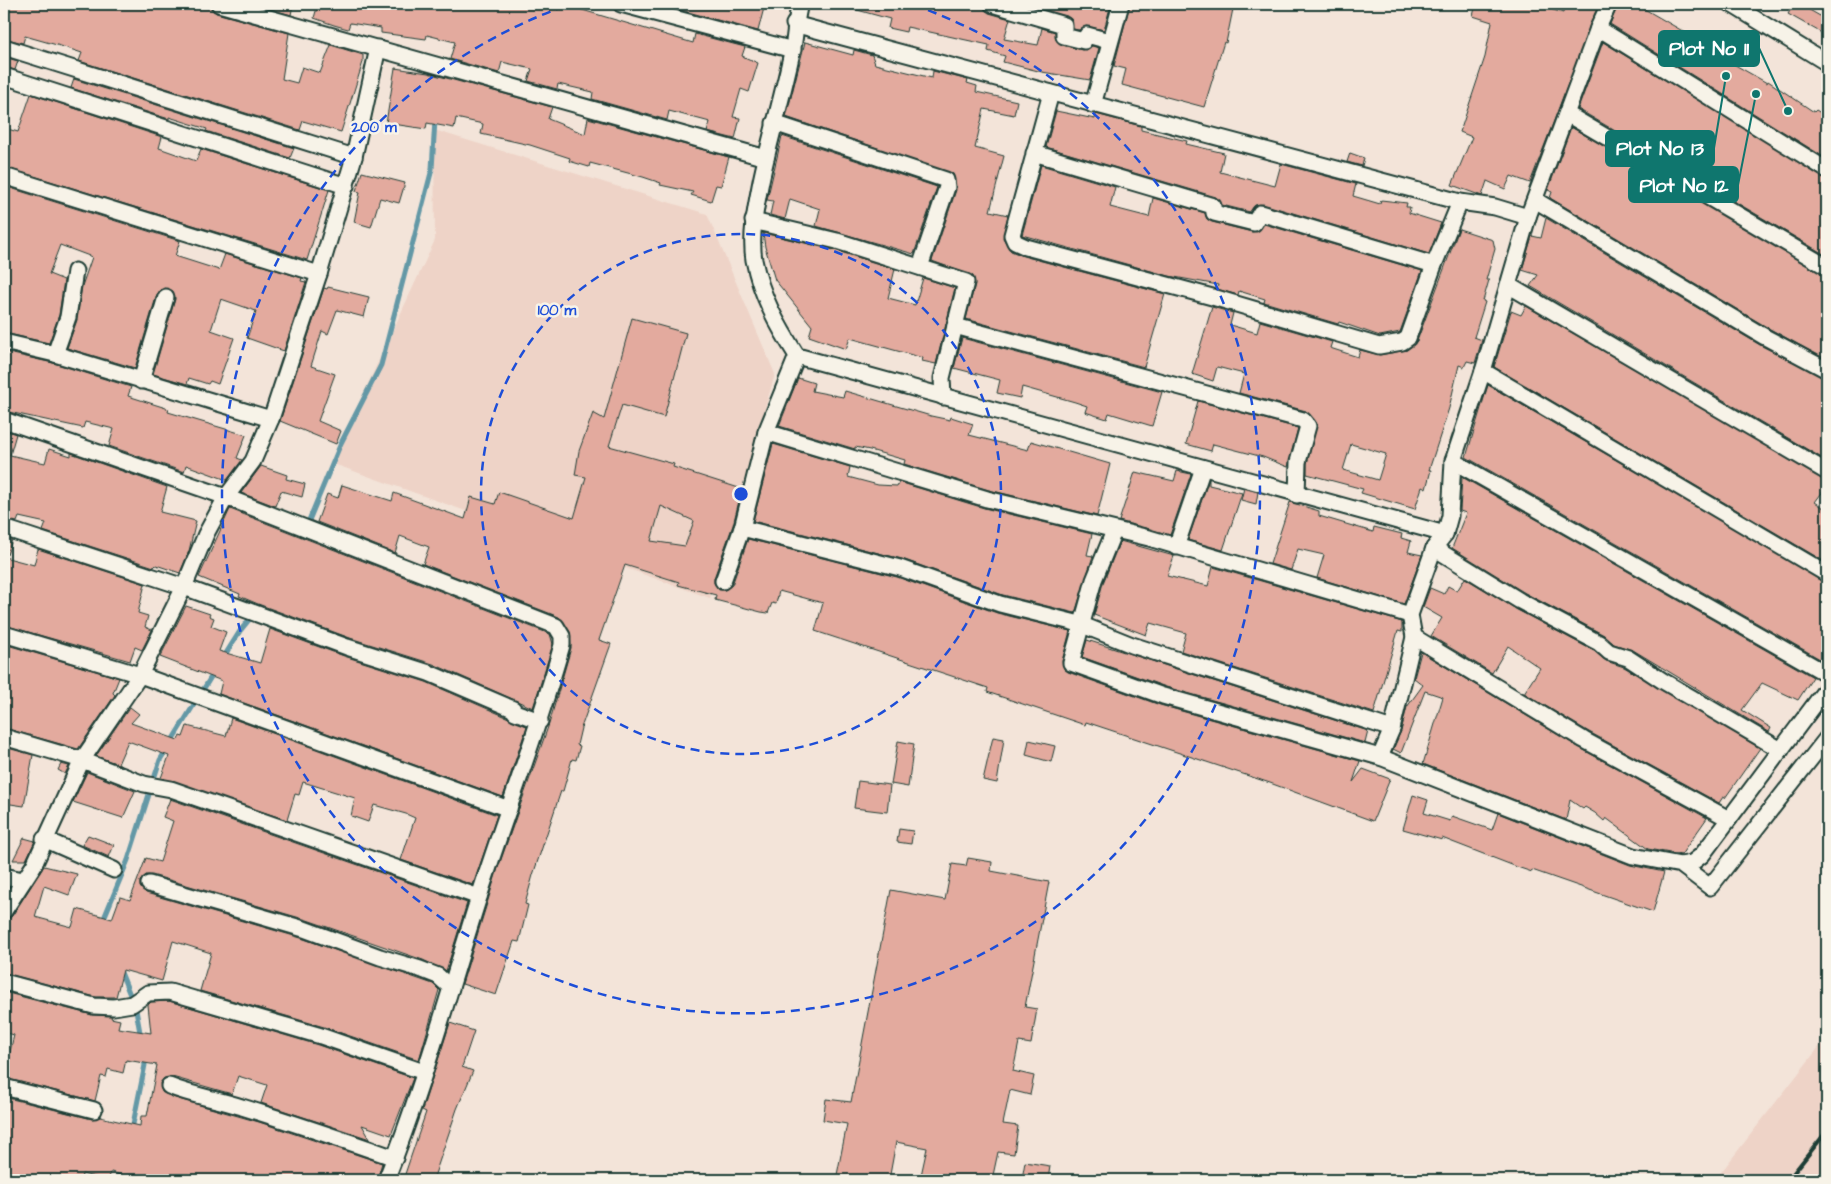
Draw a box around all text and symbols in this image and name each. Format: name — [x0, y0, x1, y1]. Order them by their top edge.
callout: Plot No 11 — [1659, 31, 1759, 66]
text: Plot No 11 — [1669, 35, 1750, 63]
text: 200 m — [350, 117, 397, 138]
callout: Plot No 13 — [1606, 131, 1714, 166]
text: Plot No 13 — [1616, 135, 1705, 163]
callout: Plot No 12 — [1629, 167, 1738, 202]
text: Plot No 12 — [1639, 172, 1729, 200]
text: 100 m — [538, 300, 577, 321]
centre of rings — [732, 485, 750, 503]

